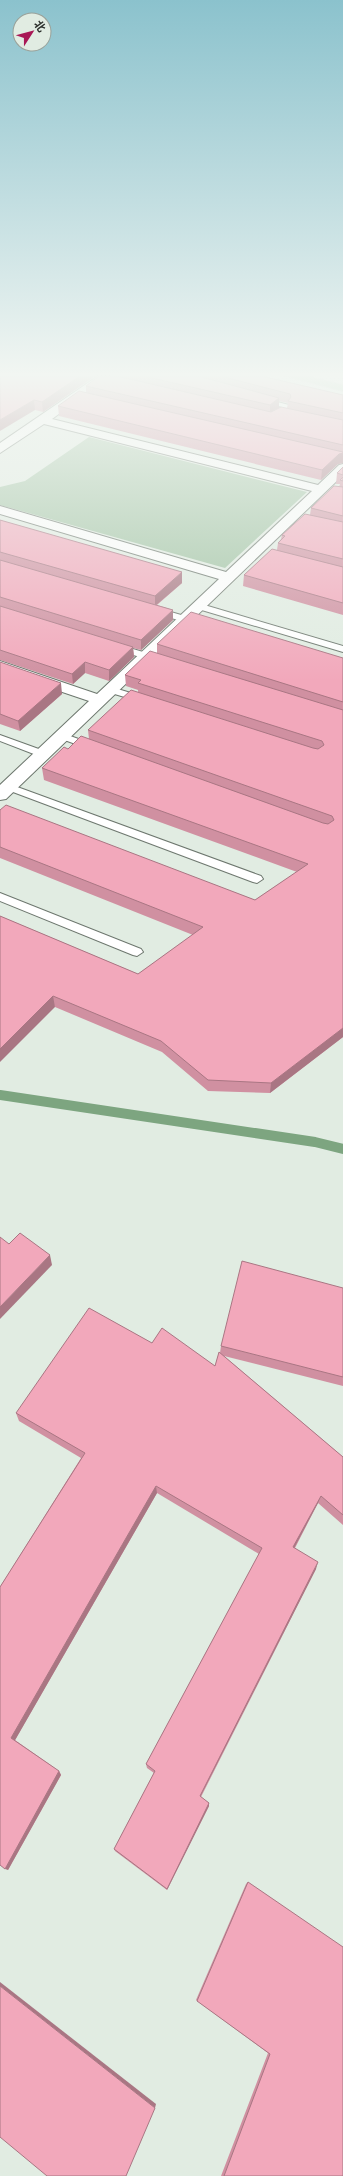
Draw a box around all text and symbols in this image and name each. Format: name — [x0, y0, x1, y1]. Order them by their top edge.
north arrow — [12, 12, 52, 52]
text: 北 — [31, 18, 48, 35]

